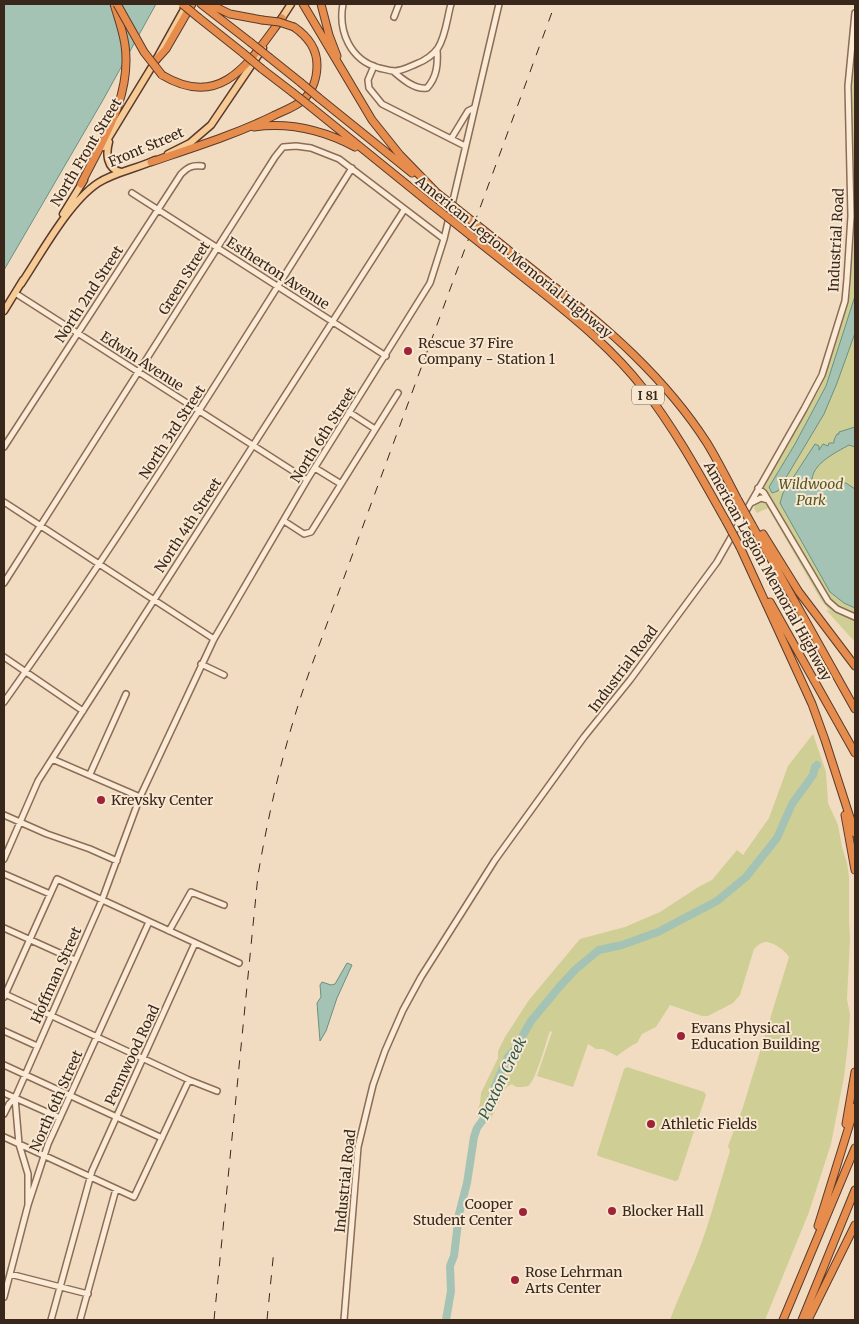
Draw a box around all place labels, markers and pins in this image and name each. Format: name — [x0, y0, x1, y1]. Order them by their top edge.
place label: Rescue 37 Fire Company - Station 1 — [418, 334, 555, 368]
marker: Rescue 37 Fire Company - Station 1 — [402, 345, 414, 357]
place label: Krevsky Center — [111, 791, 213, 809]
marker: Krevsky Center — [95, 794, 107, 806]
place label: Evans Physical Education Building — [691, 1019, 820, 1053]
marker: Evans Physical Education Building — [675, 1030, 687, 1042]
place label: Athletic Fields — [660, 1115, 757, 1133]
marker: Athletic Fields — [645, 1118, 657, 1130]
place label: Cooper Student Center — [413, 1195, 513, 1229]
place label: Blocker Hall — [622, 1202, 705, 1220]
marker: Blocker Hall — [606, 1205, 618, 1217]
marker: Cooper Student Center — [517, 1206, 529, 1218]
place label: Rose Lehrman Arts Center — [524, 1263, 623, 1297]
marker: Rose Lehrman Arts Center — [509, 1274, 521, 1286]

